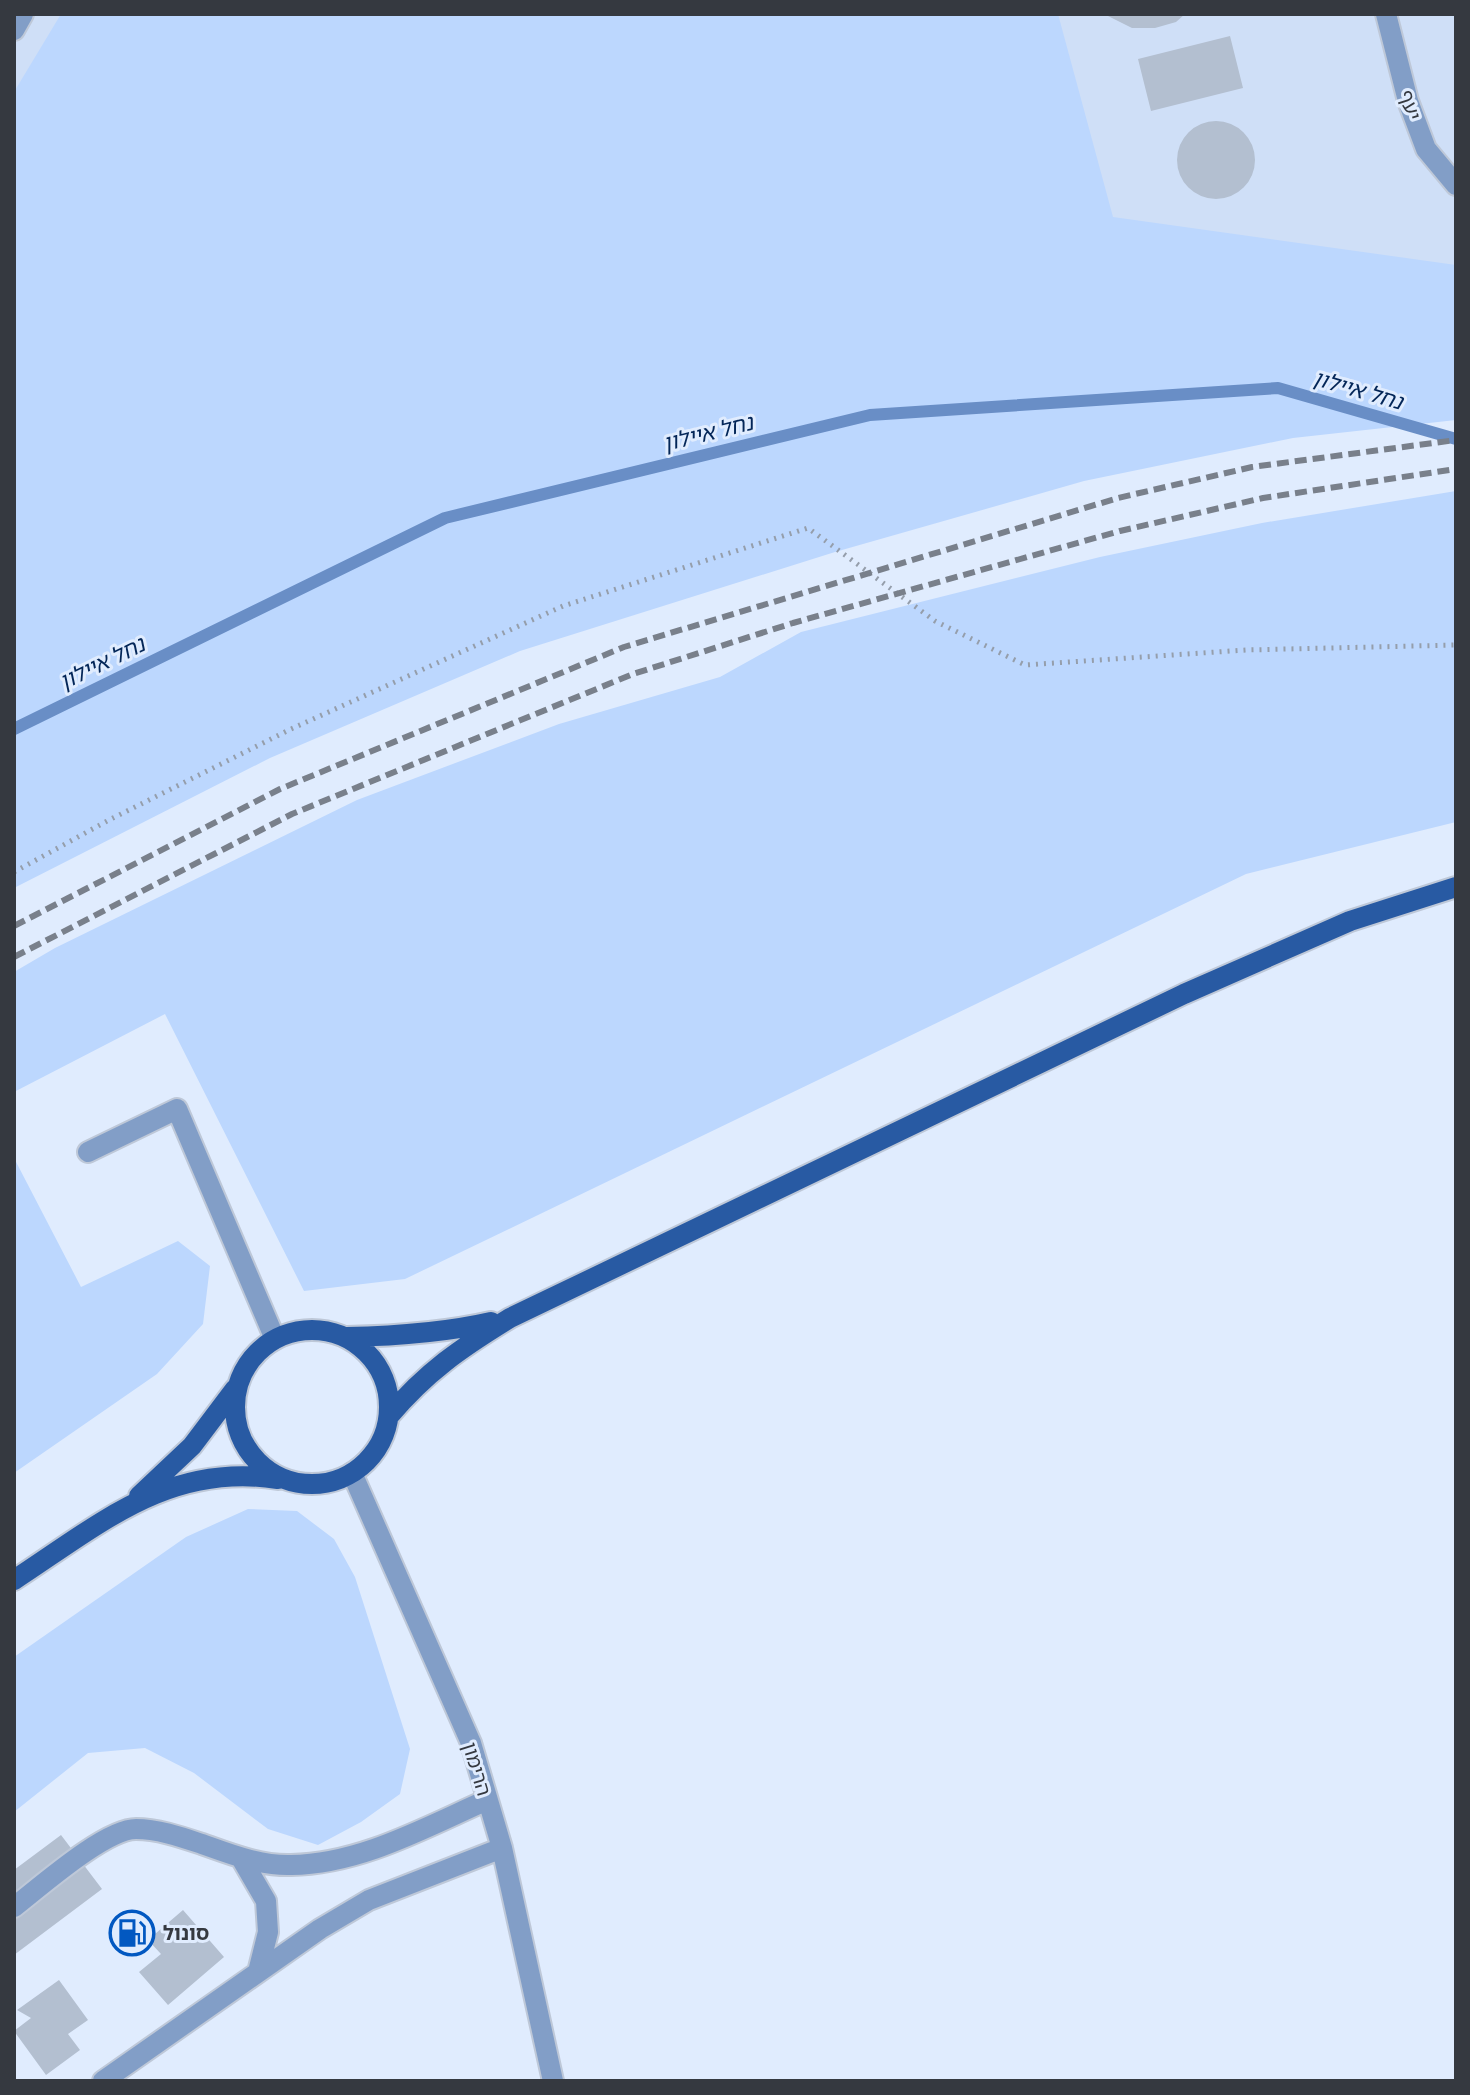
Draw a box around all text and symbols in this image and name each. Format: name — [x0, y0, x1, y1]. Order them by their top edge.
street label: יעף — [1394, 87, 1426, 123]
water label: נחל איילון — [1310, 364, 1407, 416]
water label: נחל איילון — [660, 408, 757, 457]
water label: נחל איילון — [55, 630, 151, 695]
street label: הרימון — [458, 1739, 496, 1799]
fuel station icon: סונול — [108, 1909, 156, 1957]
place label: סונול — [163, 1921, 209, 1945]

